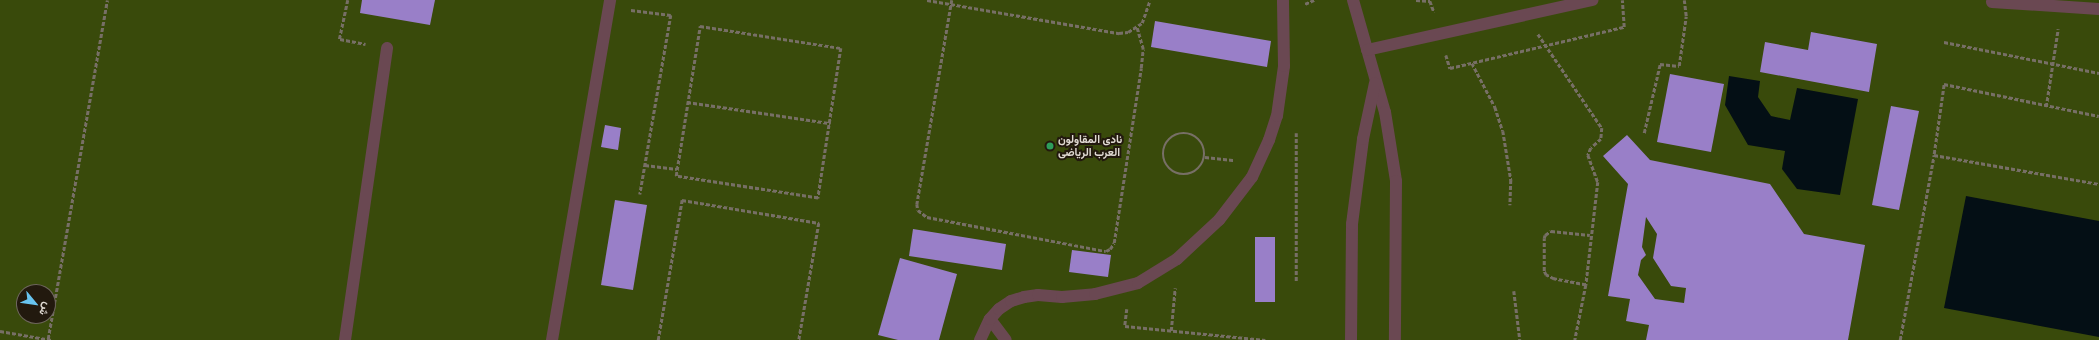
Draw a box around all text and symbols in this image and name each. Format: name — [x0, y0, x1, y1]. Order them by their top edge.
place label: نادى المقاولون العرب الرياضى — [1058, 133, 1122, 159]
marker: نادى المقاولون العرب الرياضى — [1045, 141, 1055, 151]
north arrow — [16, 284, 56, 324]
text: ش — [37, 301, 54, 318]

